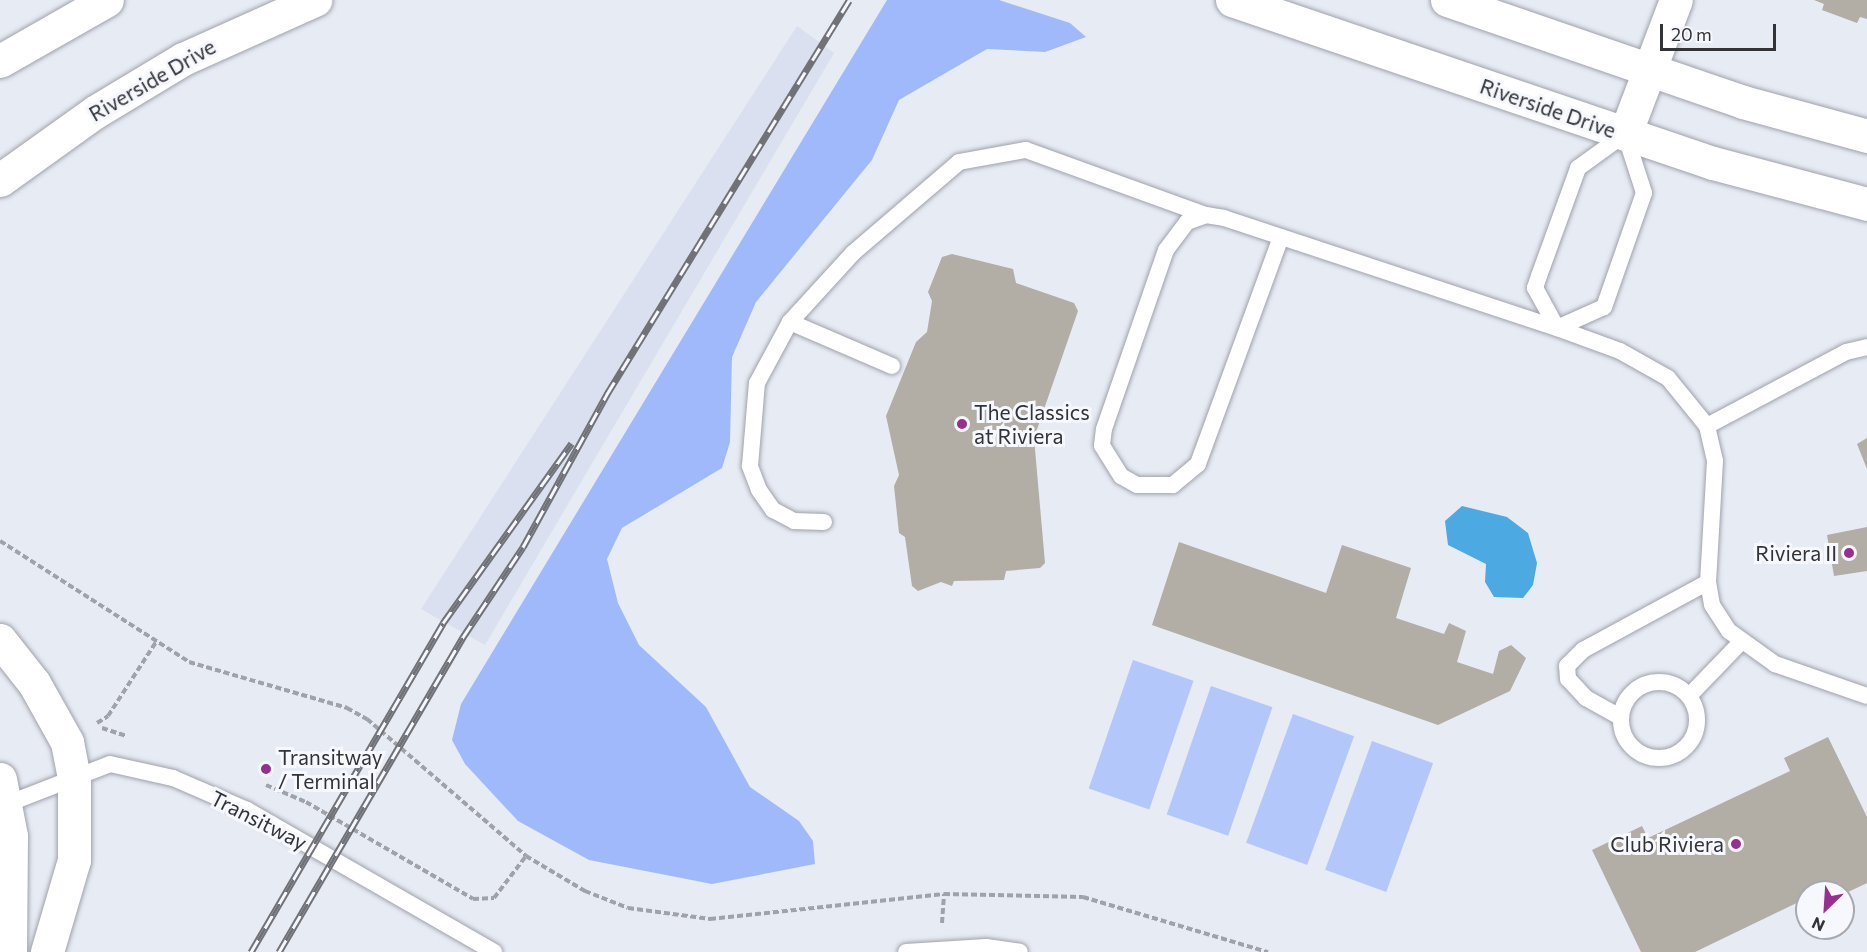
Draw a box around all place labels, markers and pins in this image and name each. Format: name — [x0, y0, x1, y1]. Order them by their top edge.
place label: The Classics at Riviera — [974, 399, 1090, 449]
marker: The Classics at Riviera — [955, 417, 969, 431]
place label: Riviera II — [1755, 540, 1837, 566]
marker: Riviera II — [1842, 546, 1856, 560]
place label: Transitway / Terminal — [278, 744, 383, 794]
marker: Transitway / Terminal — [259, 762, 273, 776]
place label: Club Riviera — [1610, 831, 1724, 857]
marker: Club Riviera — [1729, 837, 1743, 851]

